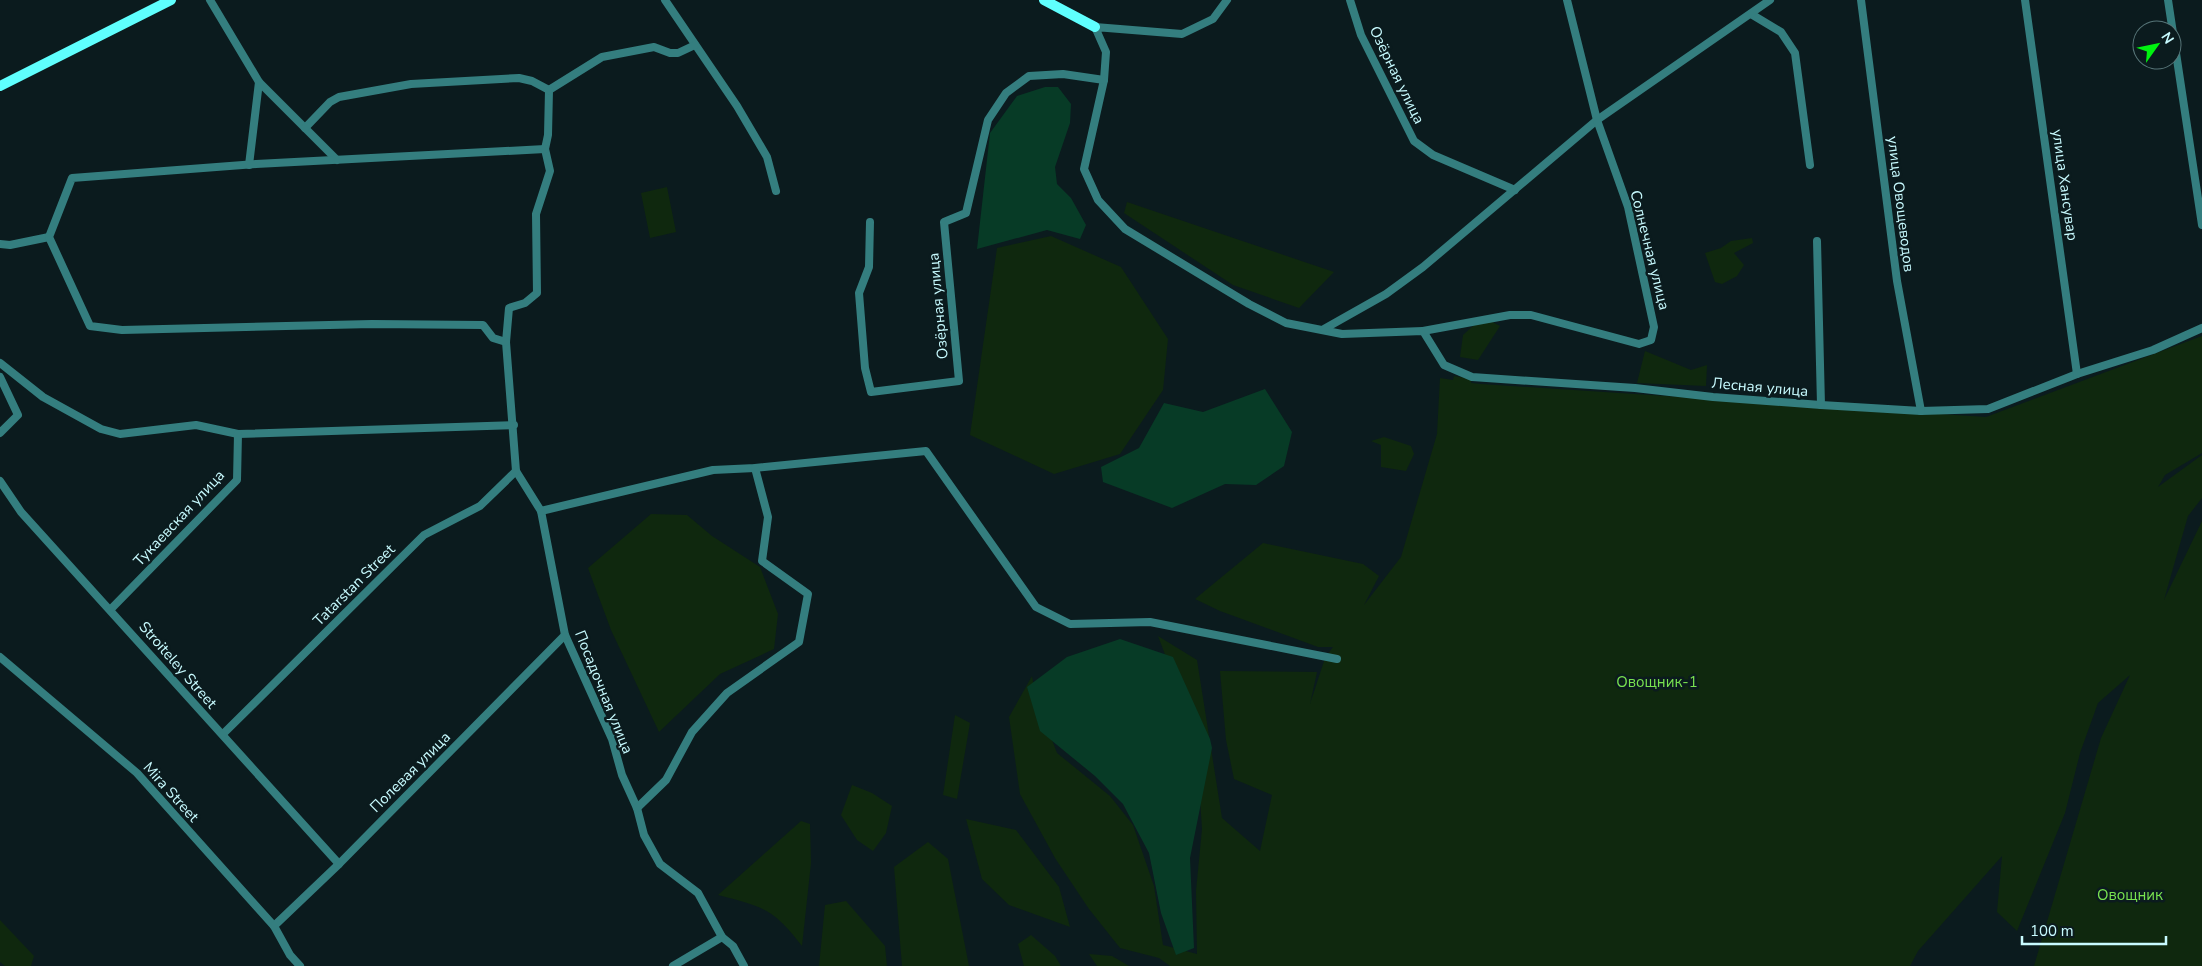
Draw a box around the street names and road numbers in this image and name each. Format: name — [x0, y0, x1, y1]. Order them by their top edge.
street label: Озёрная улица — [1365, 23, 1429, 127]
street label: улица Хансувар — [2047, 128, 2083, 242]
street label: улица Овощеводов — [1883, 135, 1919, 273]
street label: Солнечная улица — [1625, 188, 1675, 312]
street label: Озёрная улица — [923, 252, 953, 360]
street label: Лесная улица — [1711, 373, 1809, 401]
street label: Тукаевская улица — [129, 465, 229, 571]
street label: Tatarstan Street — [309, 539, 400, 630]
street label: Stroiteley Street — [135, 617, 222, 713]
street label: Посадочная улица — [570, 627, 638, 757]
street label: Полевая улица — [365, 727, 455, 817]
street label: Mira Street — [139, 758, 204, 827]

